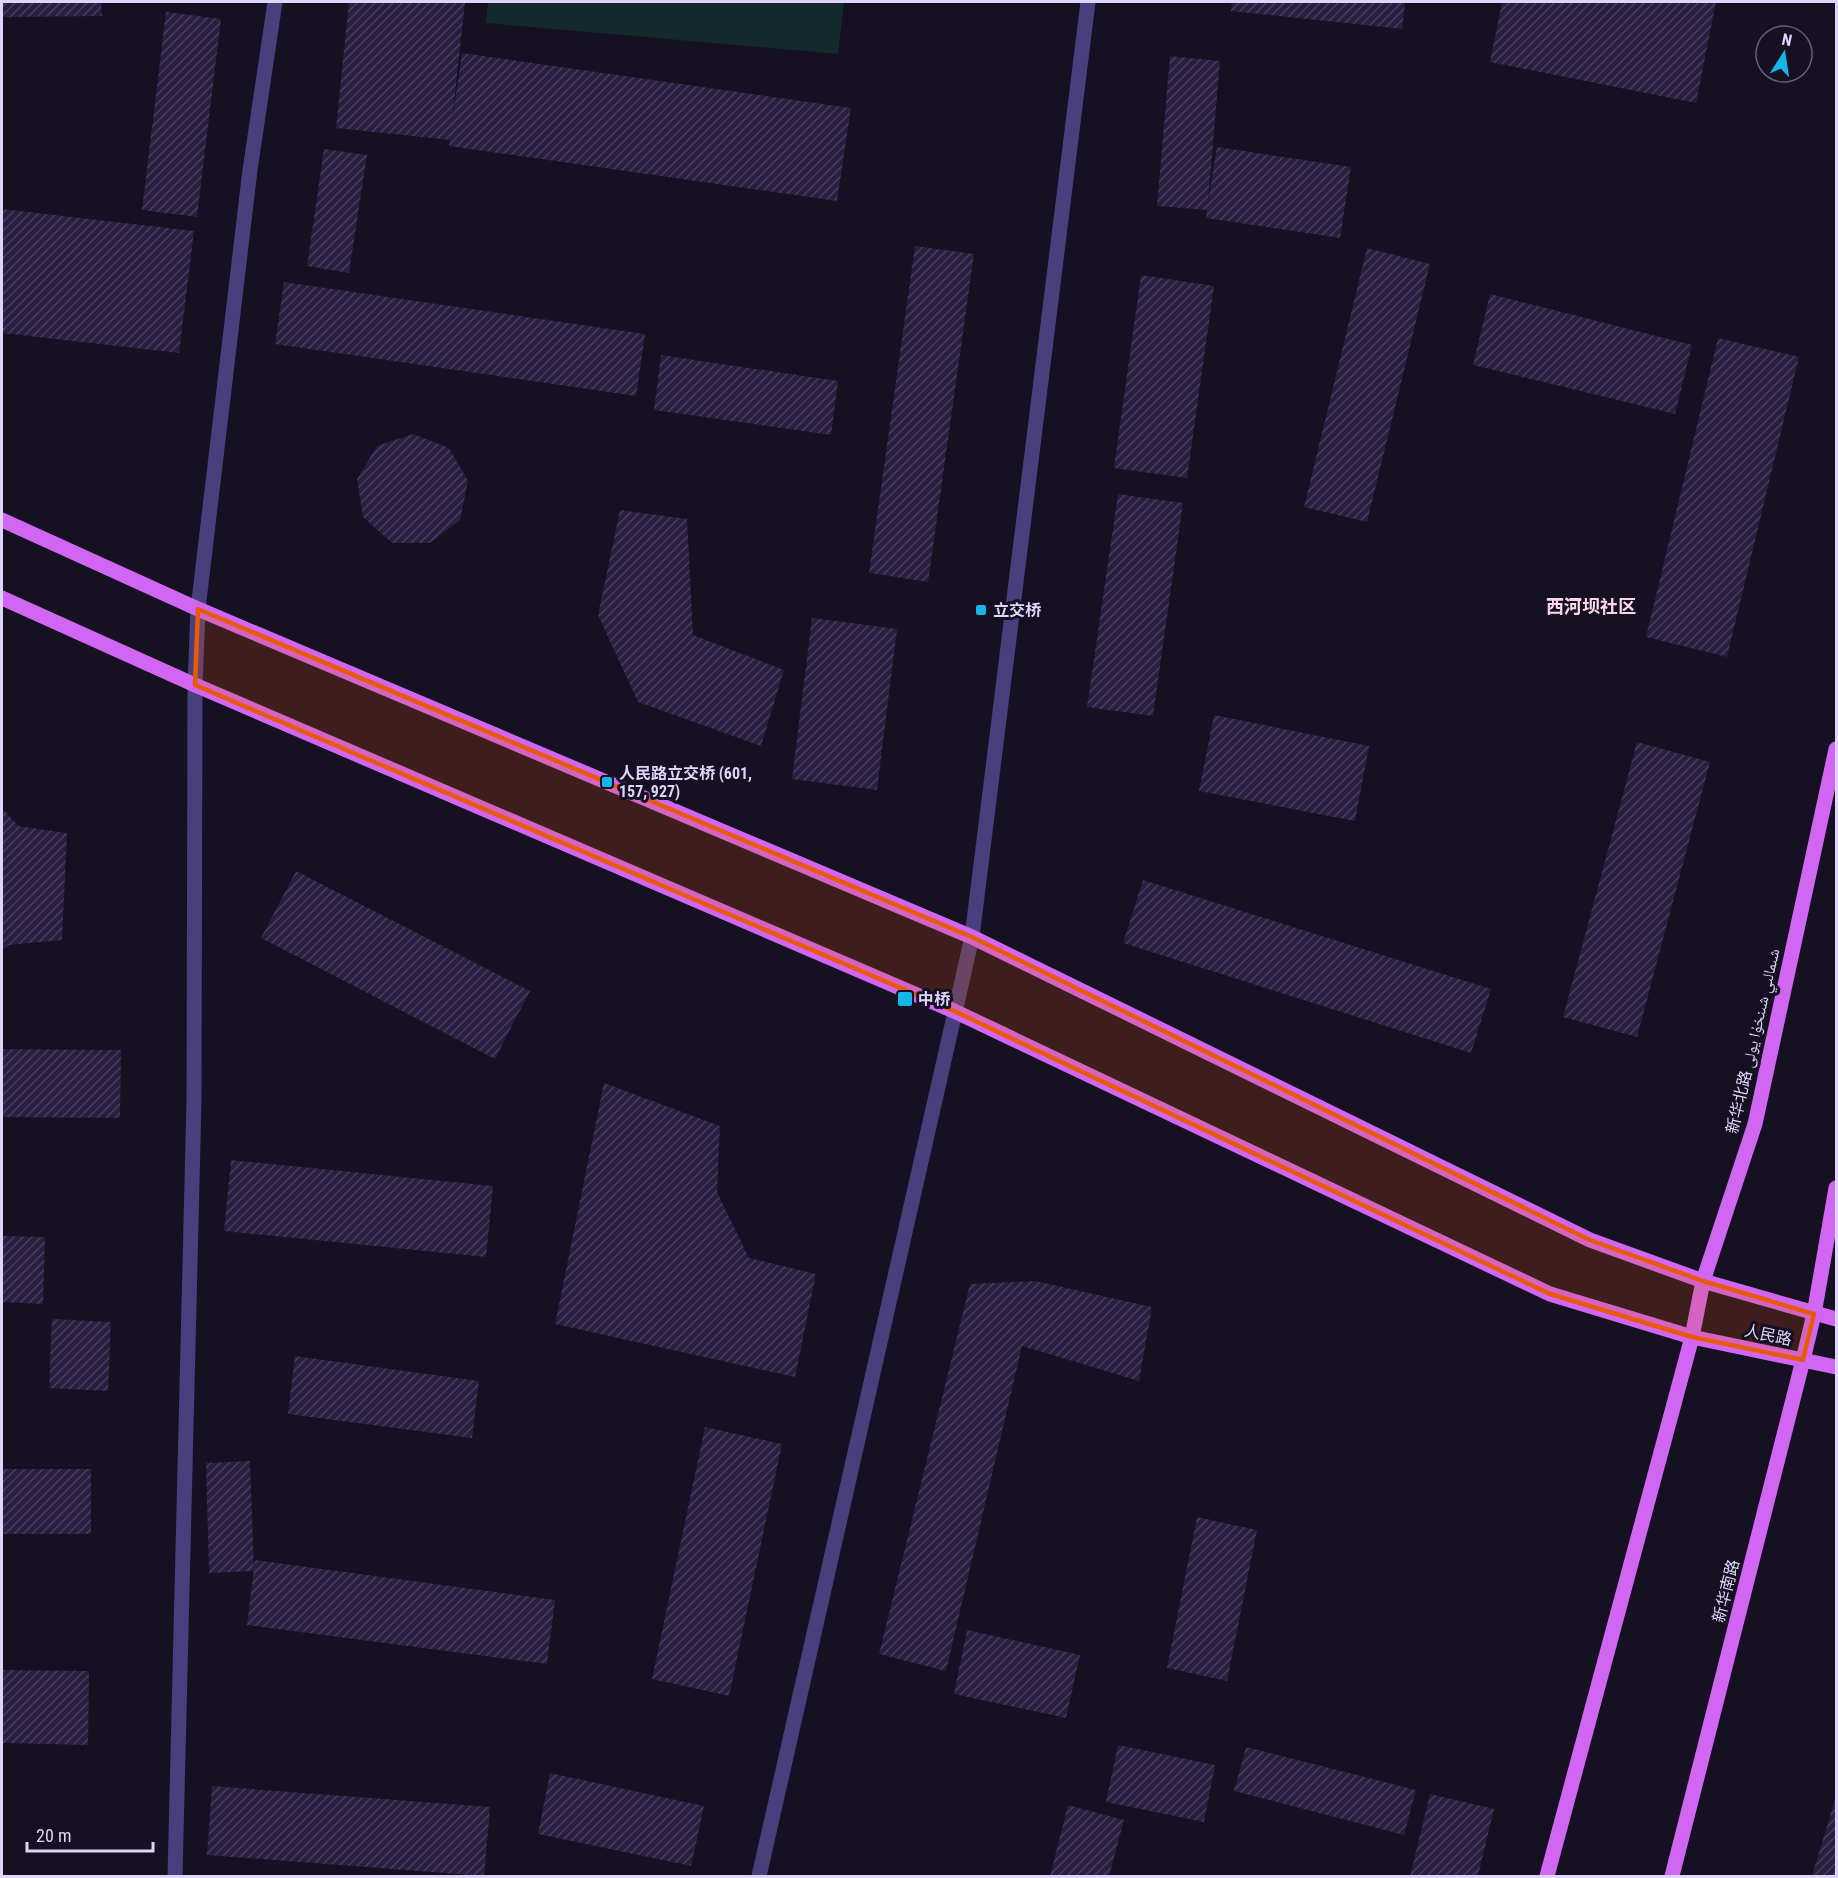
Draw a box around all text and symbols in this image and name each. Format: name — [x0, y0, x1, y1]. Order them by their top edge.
north arrow — [1754, 24, 1814, 84]
text: N — [1780, 30, 1794, 50]
district label: 西河坝社区 — [1546, 596, 1636, 617]
place label: 立交桥 — [993, 601, 1042, 620]
marker: 立交桥 — [974, 603, 988, 617]
place label: 人民路立交桥 (601, 157, 927) — [619, 764, 752, 801]
marker: 人民路立交桥 (601, 157, 927) — [600, 775, 614, 789]
street label: 新华北路 شىمالىي شىنخۇا يولى — [1722, 947, 1787, 1136]
marker: 中桥 — [896, 990, 914, 1008]
place label: 中桥 — [918, 990, 951, 1009]
street label: 人民路 — [1743, 1321, 1793, 1349]
street label: 新华南路 — [1709, 1558, 1743, 1624]
scale bar — [27, 1815, 153, 1853]
text: 20 m — [36, 1825, 71, 1846]

